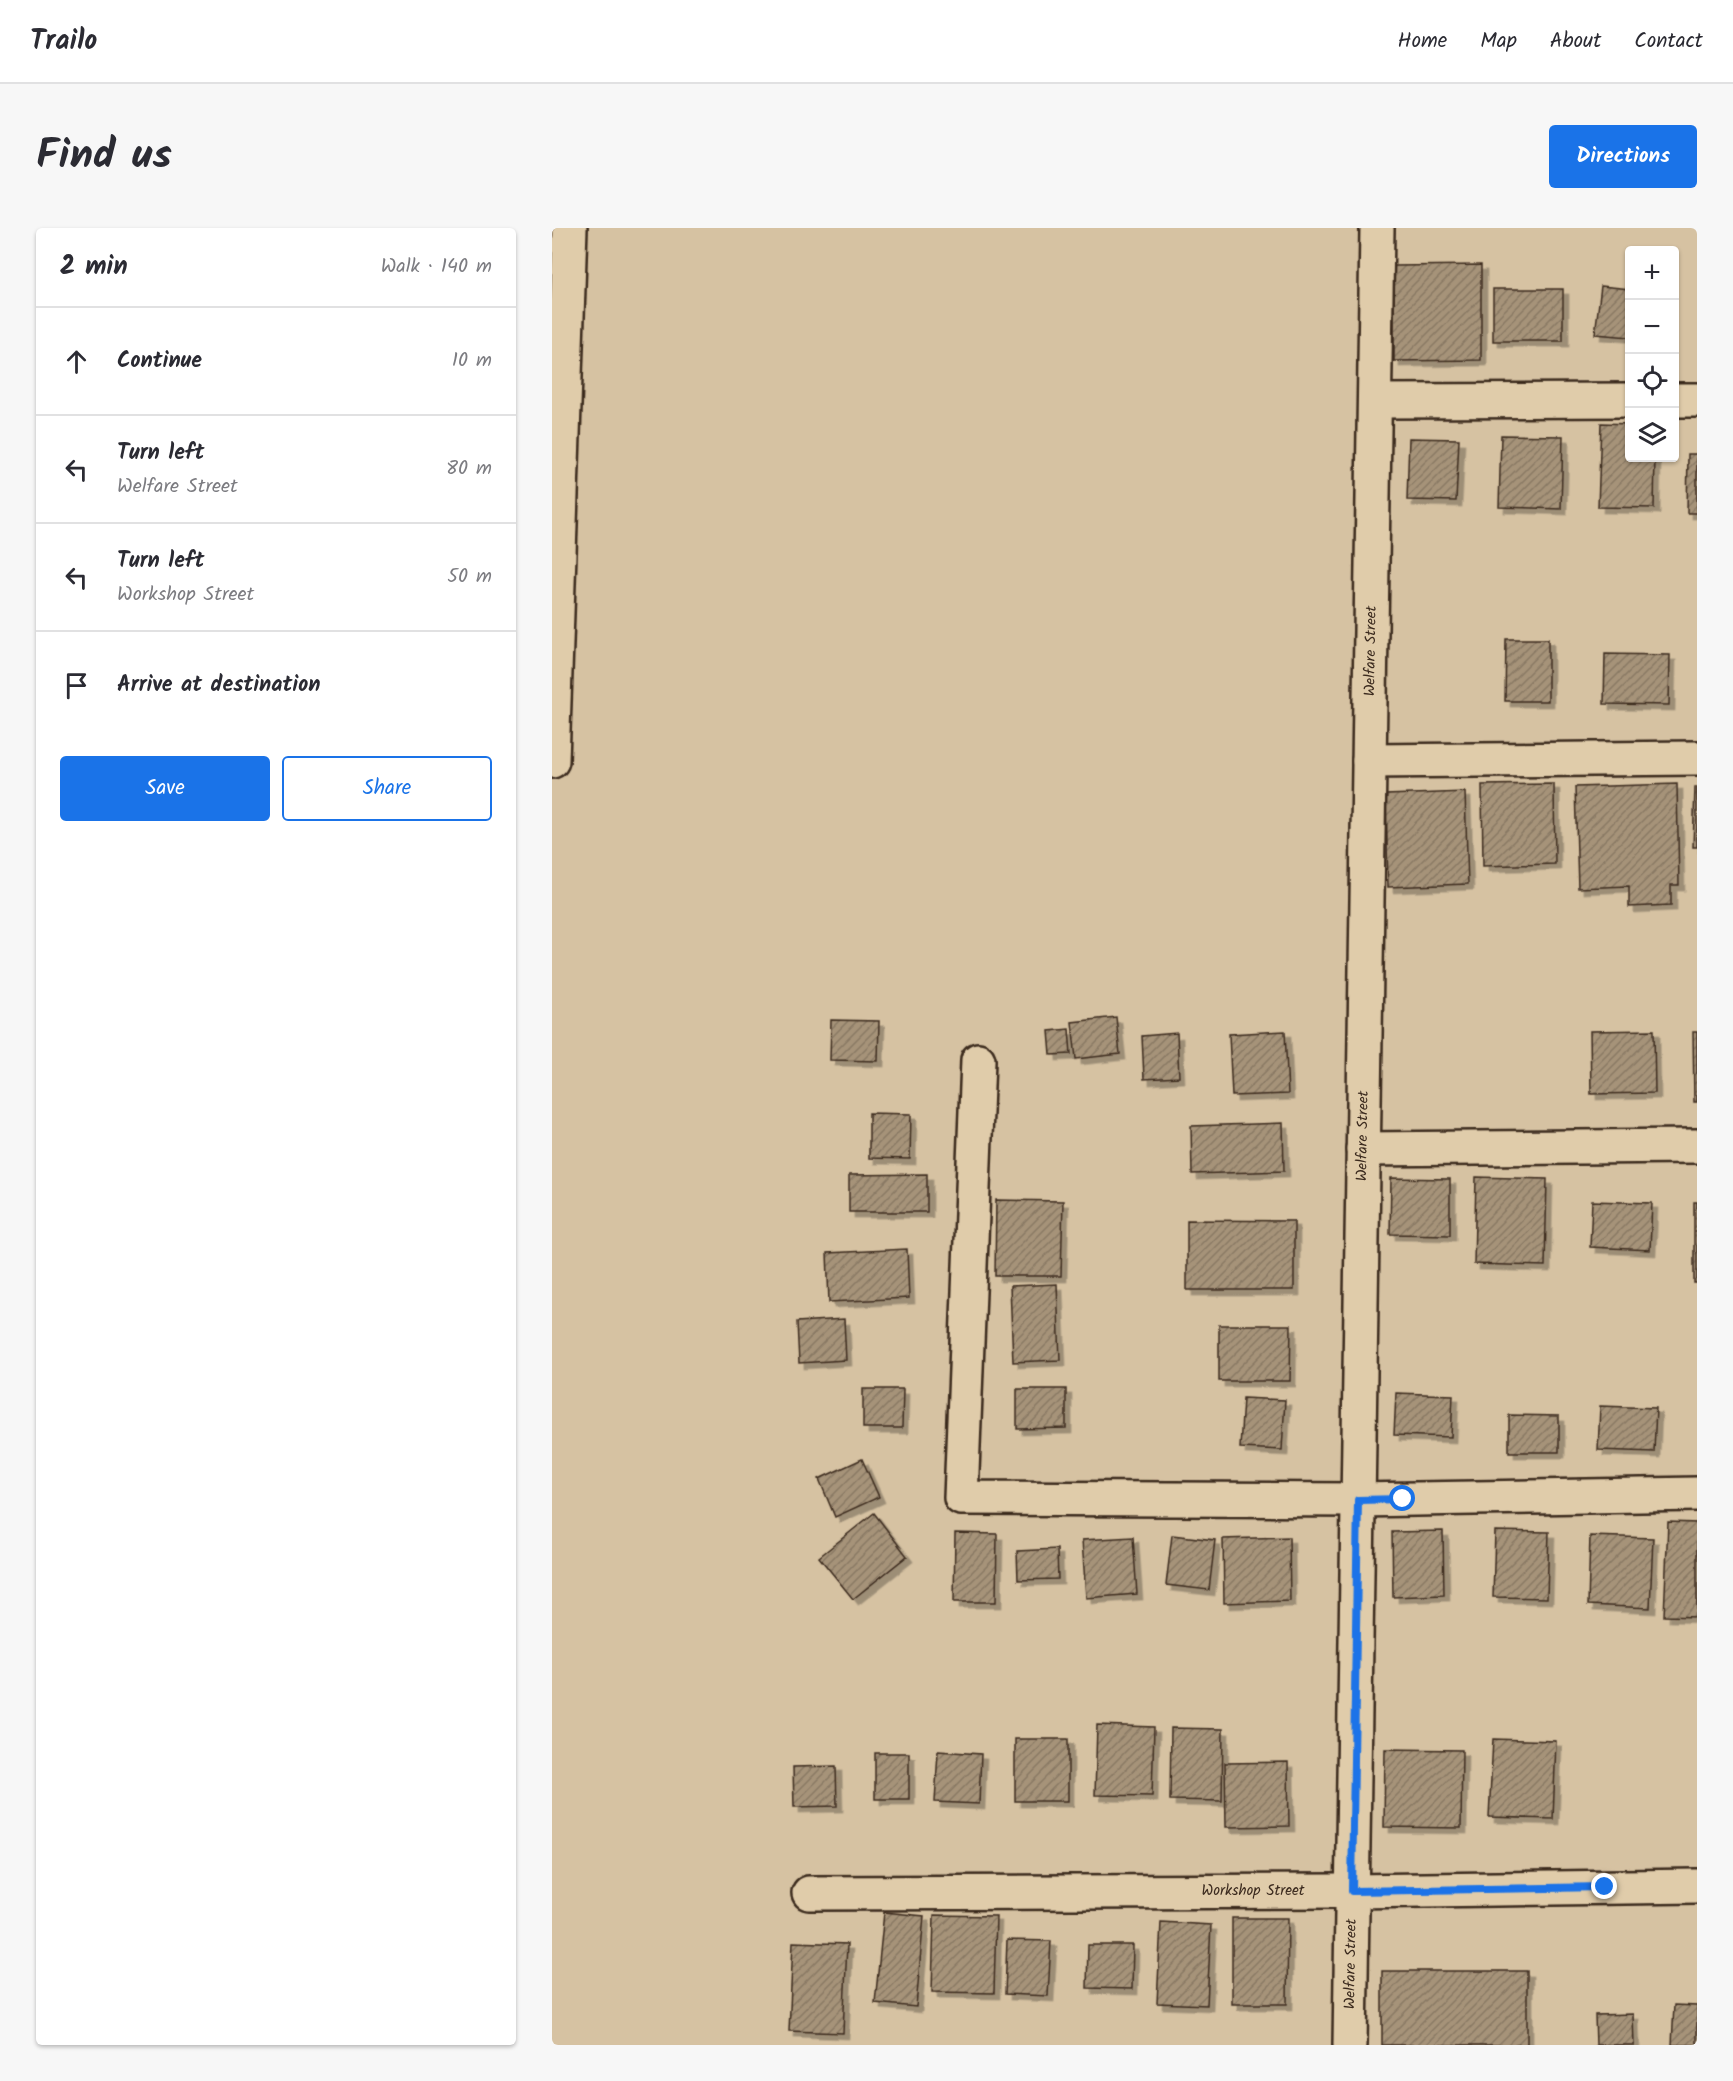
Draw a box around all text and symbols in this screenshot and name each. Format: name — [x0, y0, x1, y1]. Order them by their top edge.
text: Trailo — [30, 19, 97, 64]
text: Home — [1398, 25, 1447, 58]
text: Map — [1480, 25, 1517, 58]
text: About — [1550, 25, 1601, 58]
text: Contact — [1634, 25, 1703, 58]
text: Find us — [36, 123, 172, 190]
button: Directions — [1549, 125, 1697, 188]
text: 2 min — [60, 246, 128, 288]
map controls — [1625, 246, 1679, 462]
button: + — [1625, 246, 1679, 300]
text: Walk · 140 m — [381, 251, 492, 283]
button: − — [1625, 300, 1679, 354]
text: Continue — [117, 344, 202, 379]
icon: ahead — [60, 345, 93, 378]
text: 10 m — [452, 345, 492, 377]
button: locate — [1625, 354, 1679, 408]
button: layers — [1625, 408, 1679, 462]
text: Turn left — [117, 436, 204, 471]
icon: left — [60, 453, 93, 486]
text: 80 m — [446, 453, 492, 485]
text: Welfare Street — [117, 471, 238, 503]
text: Turn left — [117, 544, 204, 579]
icon: left — [60, 561, 93, 594]
text: 50 m — [447, 561, 492, 593]
text: Workshop Street — [117, 579, 254, 611]
street label: Welfare Street — [1358, 605, 1384, 697]
text: Arrive at destination — [117, 668, 320, 703]
icon: arrive — [60, 669, 93, 702]
button: Save — [60, 756, 270, 821]
button: Share — [282, 756, 492, 821]
street label: Welfare Street — [1350, 1090, 1376, 1182]
route start — [1389, 1485, 1415, 1511]
route end — [1591, 1873, 1617, 1899]
street label: Workshop Street — [1202, 1879, 1305, 1903]
street label: Welfare Street — [1338, 1918, 1364, 2010]

